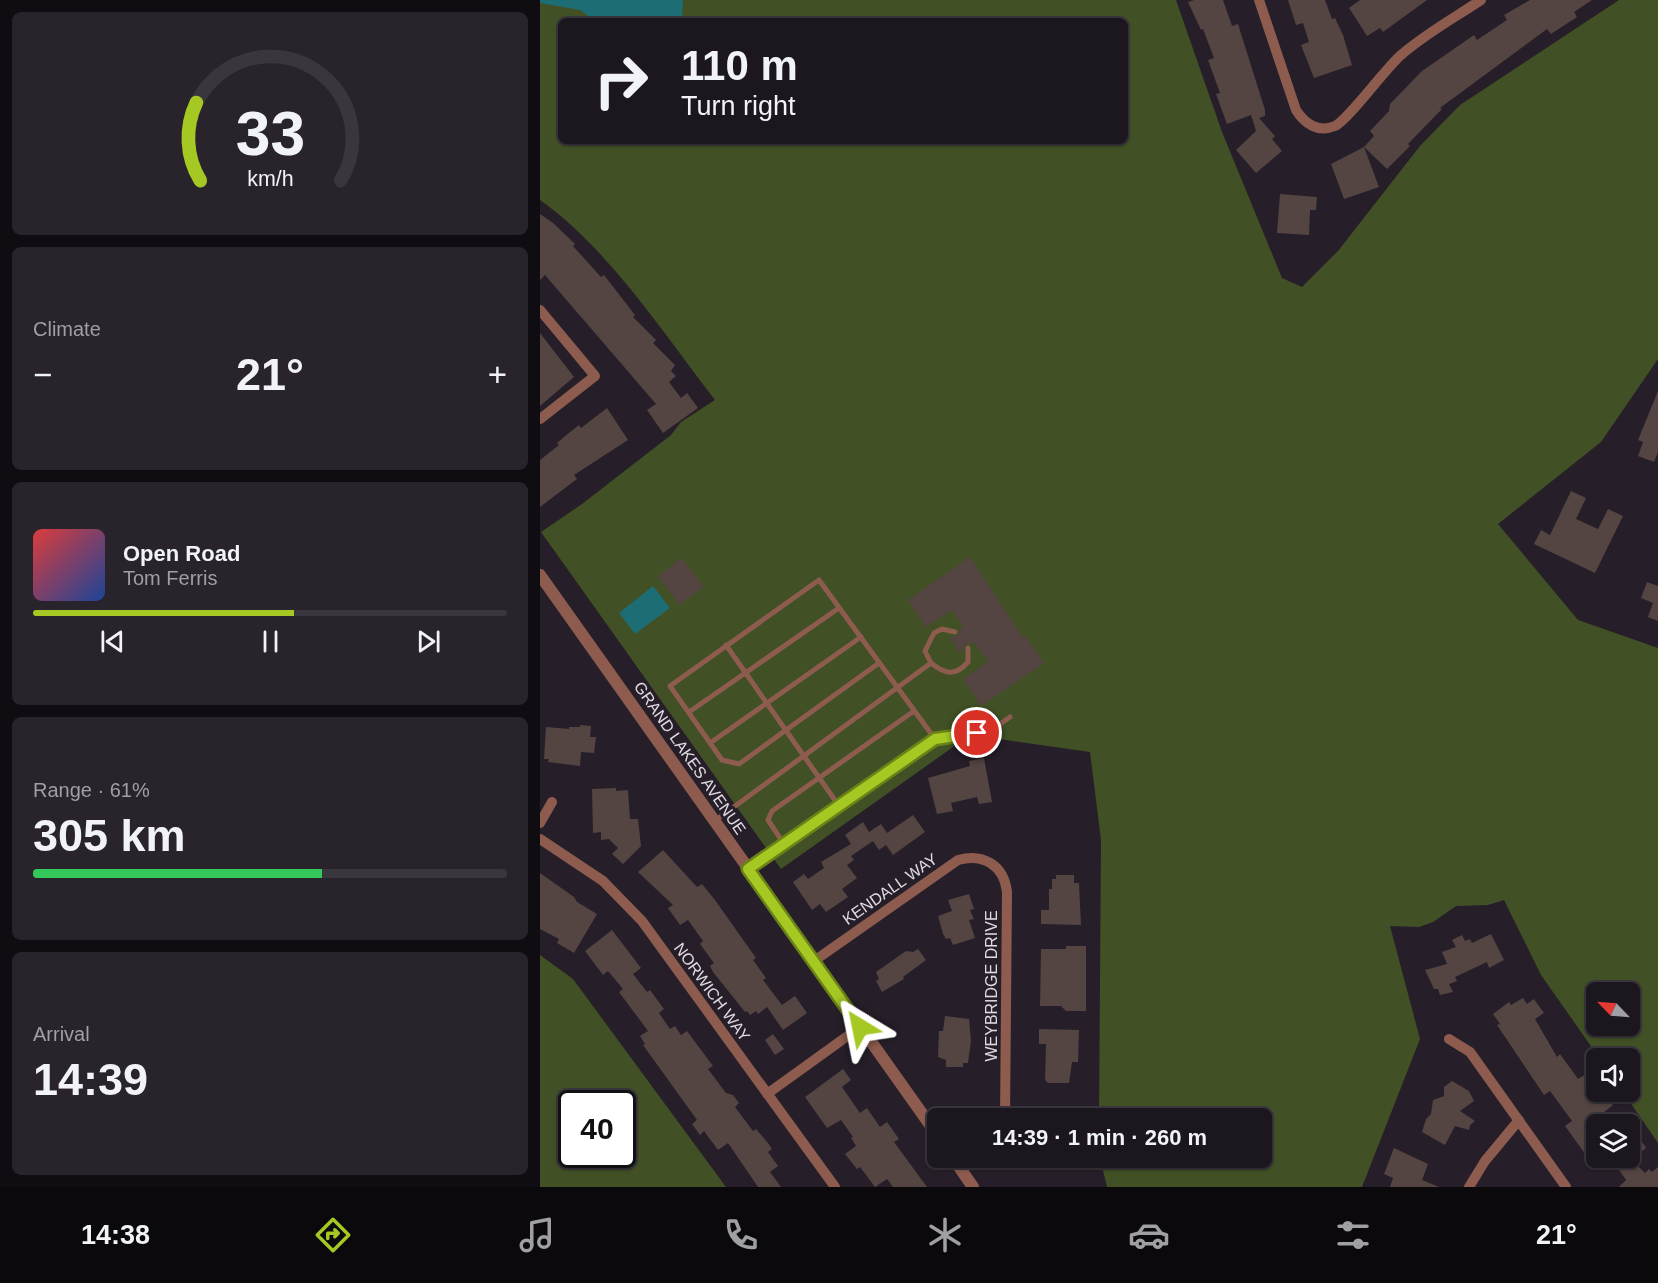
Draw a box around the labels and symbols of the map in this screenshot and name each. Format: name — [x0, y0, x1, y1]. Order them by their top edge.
street label: GRAND LAKES AVENUE — [631, 679, 749, 837]
pin — [951, 707, 1002, 758]
street label: KENDALL WAY — [839, 850, 941, 928]
street label: WEYBRIDGE DRIVE — [983, 910, 1000, 1062]
street label: NORWICH WAY — [671, 940, 753, 1045]
north arrow — [1586, 982, 1640, 1036]
position arrow — [828, 995, 892, 1059]
speed limit sign: 40 — [558, 1090, 636, 1168]

